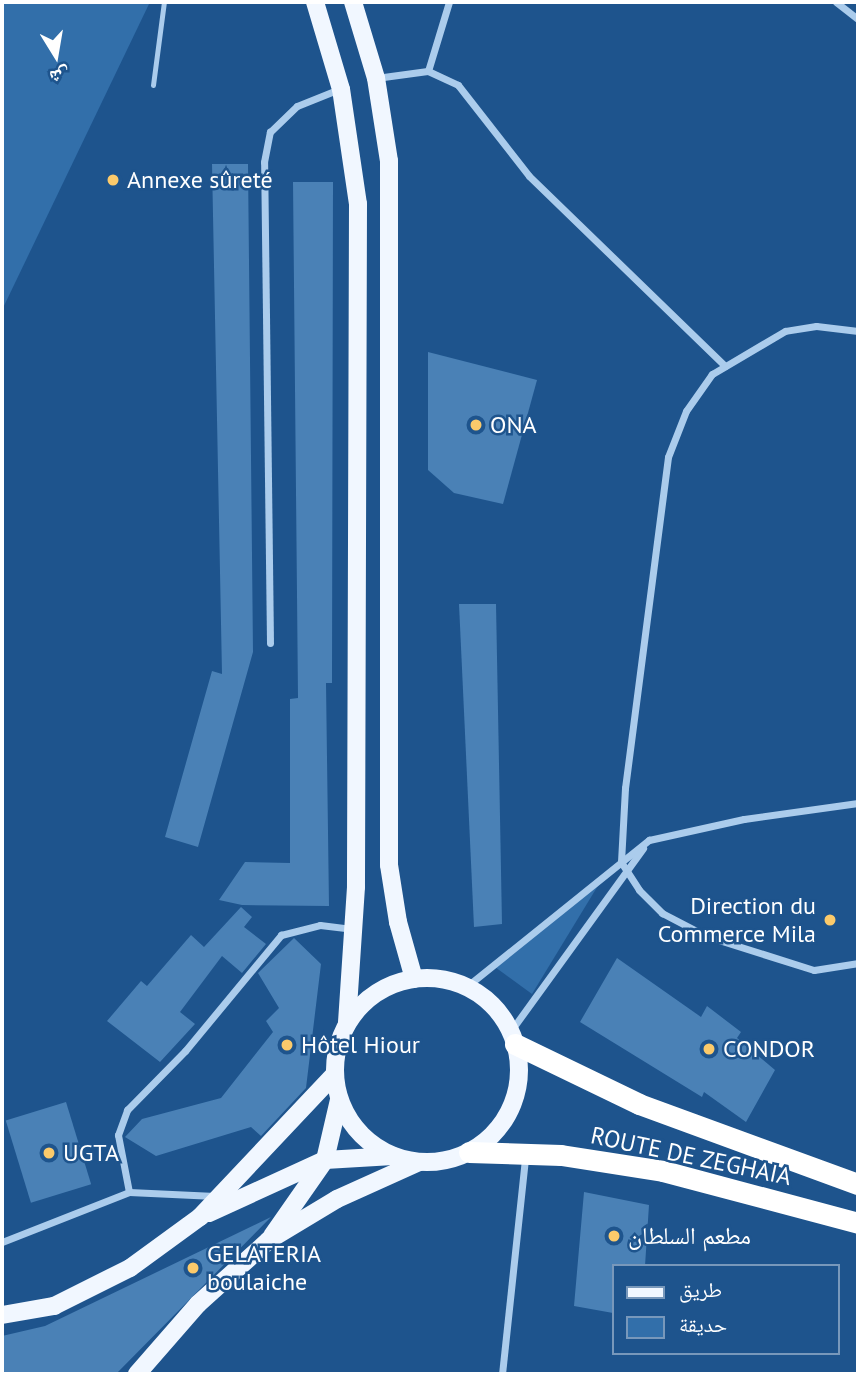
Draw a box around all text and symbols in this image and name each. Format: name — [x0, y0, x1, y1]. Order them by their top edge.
north arrow — [21, 21, 91, 91]
text: ش — [48, 63, 72, 90]
place label: Annexe sûreté — [127, 166, 273, 194]
marker: Annexe sûreté — [105, 172, 121, 188]
place label: ONA — [490, 411, 537, 439]
marker: ONA — [468, 417, 484, 433]
place label: Direction du Commerce Mila — [658, 892, 816, 948]
marker: Direction du Commerce Mila — [822, 912, 838, 928]
place label: Hôtel Hiour — [301, 1031, 420, 1059]
place label: CONDOR — [723, 1035, 815, 1063]
marker: Hôtel Hiour — [279, 1037, 295, 1053]
marker: CONDOR — [701, 1041, 717, 1057]
street label: ROUTE DE ZEGHAIA — [588, 1121, 794, 1191]
place label: UGTA — [63, 1139, 119, 1167]
marker: UGTA — [41, 1145, 57, 1161]
place label: مطعم السلطان — [628, 1222, 751, 1250]
marker: مطعم السلطان — [606, 1228, 622, 1244]
place label: GELATERIA boulaiche — [207, 1240, 321, 1296]
marker: GELATERIA boulaiche — [185, 1260, 201, 1276]
legend — [612, 1264, 839, 1355]
text: طريق — [679, 1276, 722, 1303]
text: حديقة — [679, 1311, 727, 1338]

